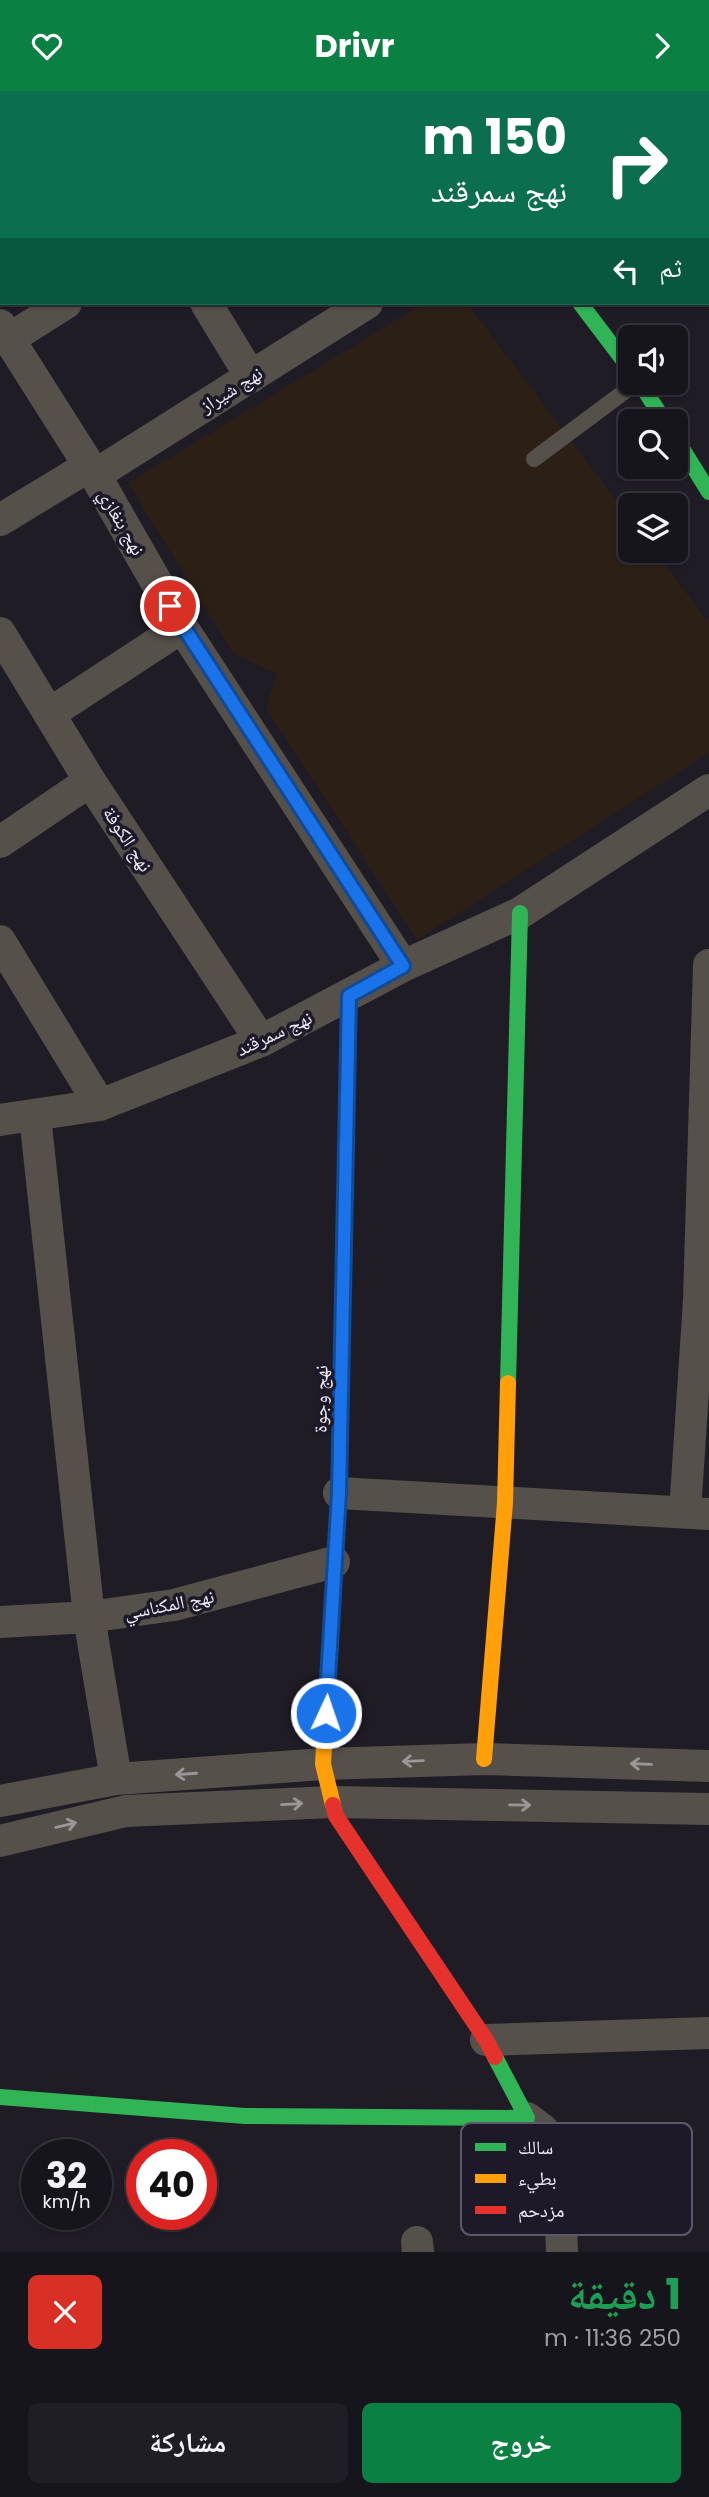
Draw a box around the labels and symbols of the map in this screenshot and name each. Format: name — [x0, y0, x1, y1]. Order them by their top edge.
street label: نهج شيراز — [194, 360, 268, 420]
street label: نهج بنغازي — [90, 484, 151, 561]
pin — [140, 576, 200, 636]
street label: نهج الكوفة — [96, 801, 159, 877]
street label: نهج سمرقند — [232, 1004, 317, 1063]
street label: نهج وجوة — [306, 1365, 335, 1433]
street label: نهج المكناسي — [122, 1583, 217, 1628]
position arrow — [289, 1676, 363, 1750]
one-way arrow — [402, 1754, 425, 1768]
one-way arrow — [630, 1757, 653, 1770]
one-way arrow — [176, 1768, 198, 1781]
one-way arrow — [280, 1797, 303, 1810]
one-way arrow — [508, 1799, 531, 1812]
one-way arrow — [55, 1818, 77, 1831]
legend — [461, 2123, 692, 2235]
text: سالك — [518, 2134, 553, 2161]
speed limit sign: 40 — [126, 2139, 217, 2230]
text: بطيء — [518, 2165, 557, 2194]
text: مزدحم — [518, 2197, 564, 2224]

